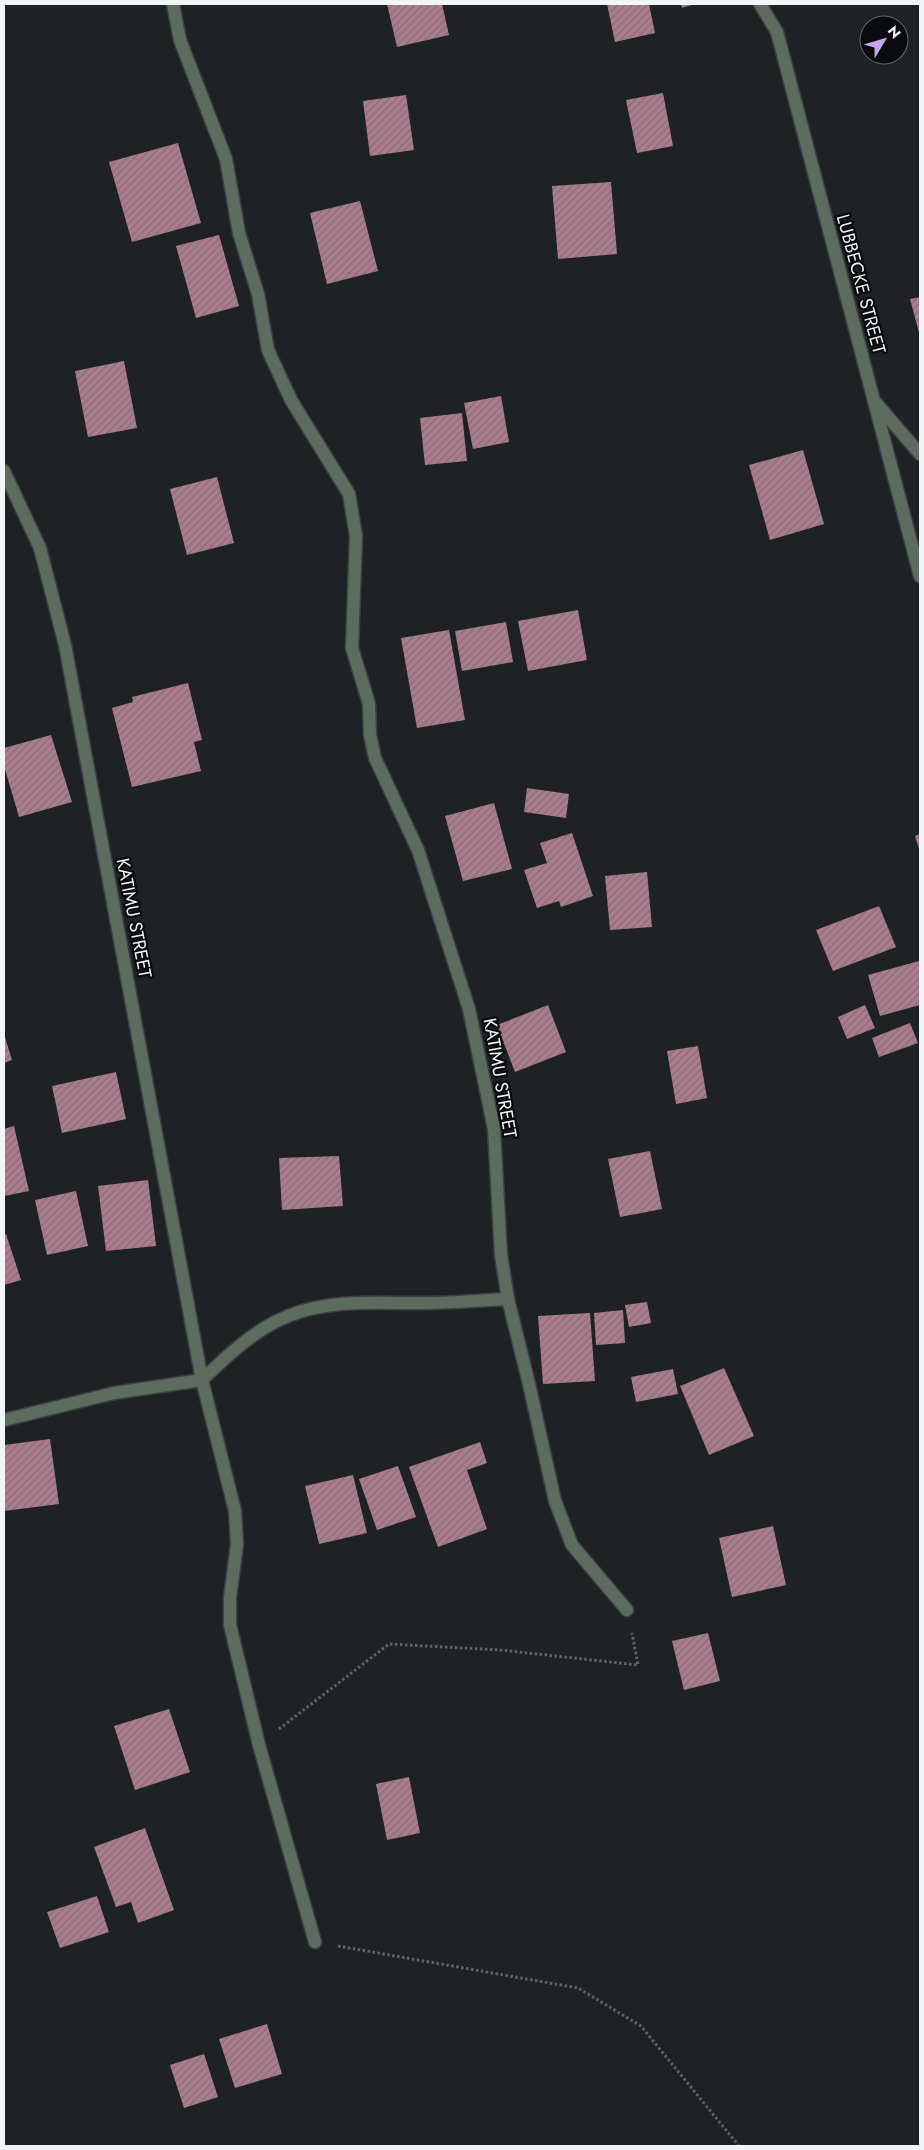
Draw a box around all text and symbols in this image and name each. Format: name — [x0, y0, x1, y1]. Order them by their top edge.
north arrow — [859, 15, 909, 65]
text: N — [883, 21, 906, 43]
street label: LUBBECKE STREET — [830, 211, 892, 357]
street label: KATIMU STREET — [110, 856, 158, 981]
street label: KATIMU STREET — [477, 1016, 523, 1141]

